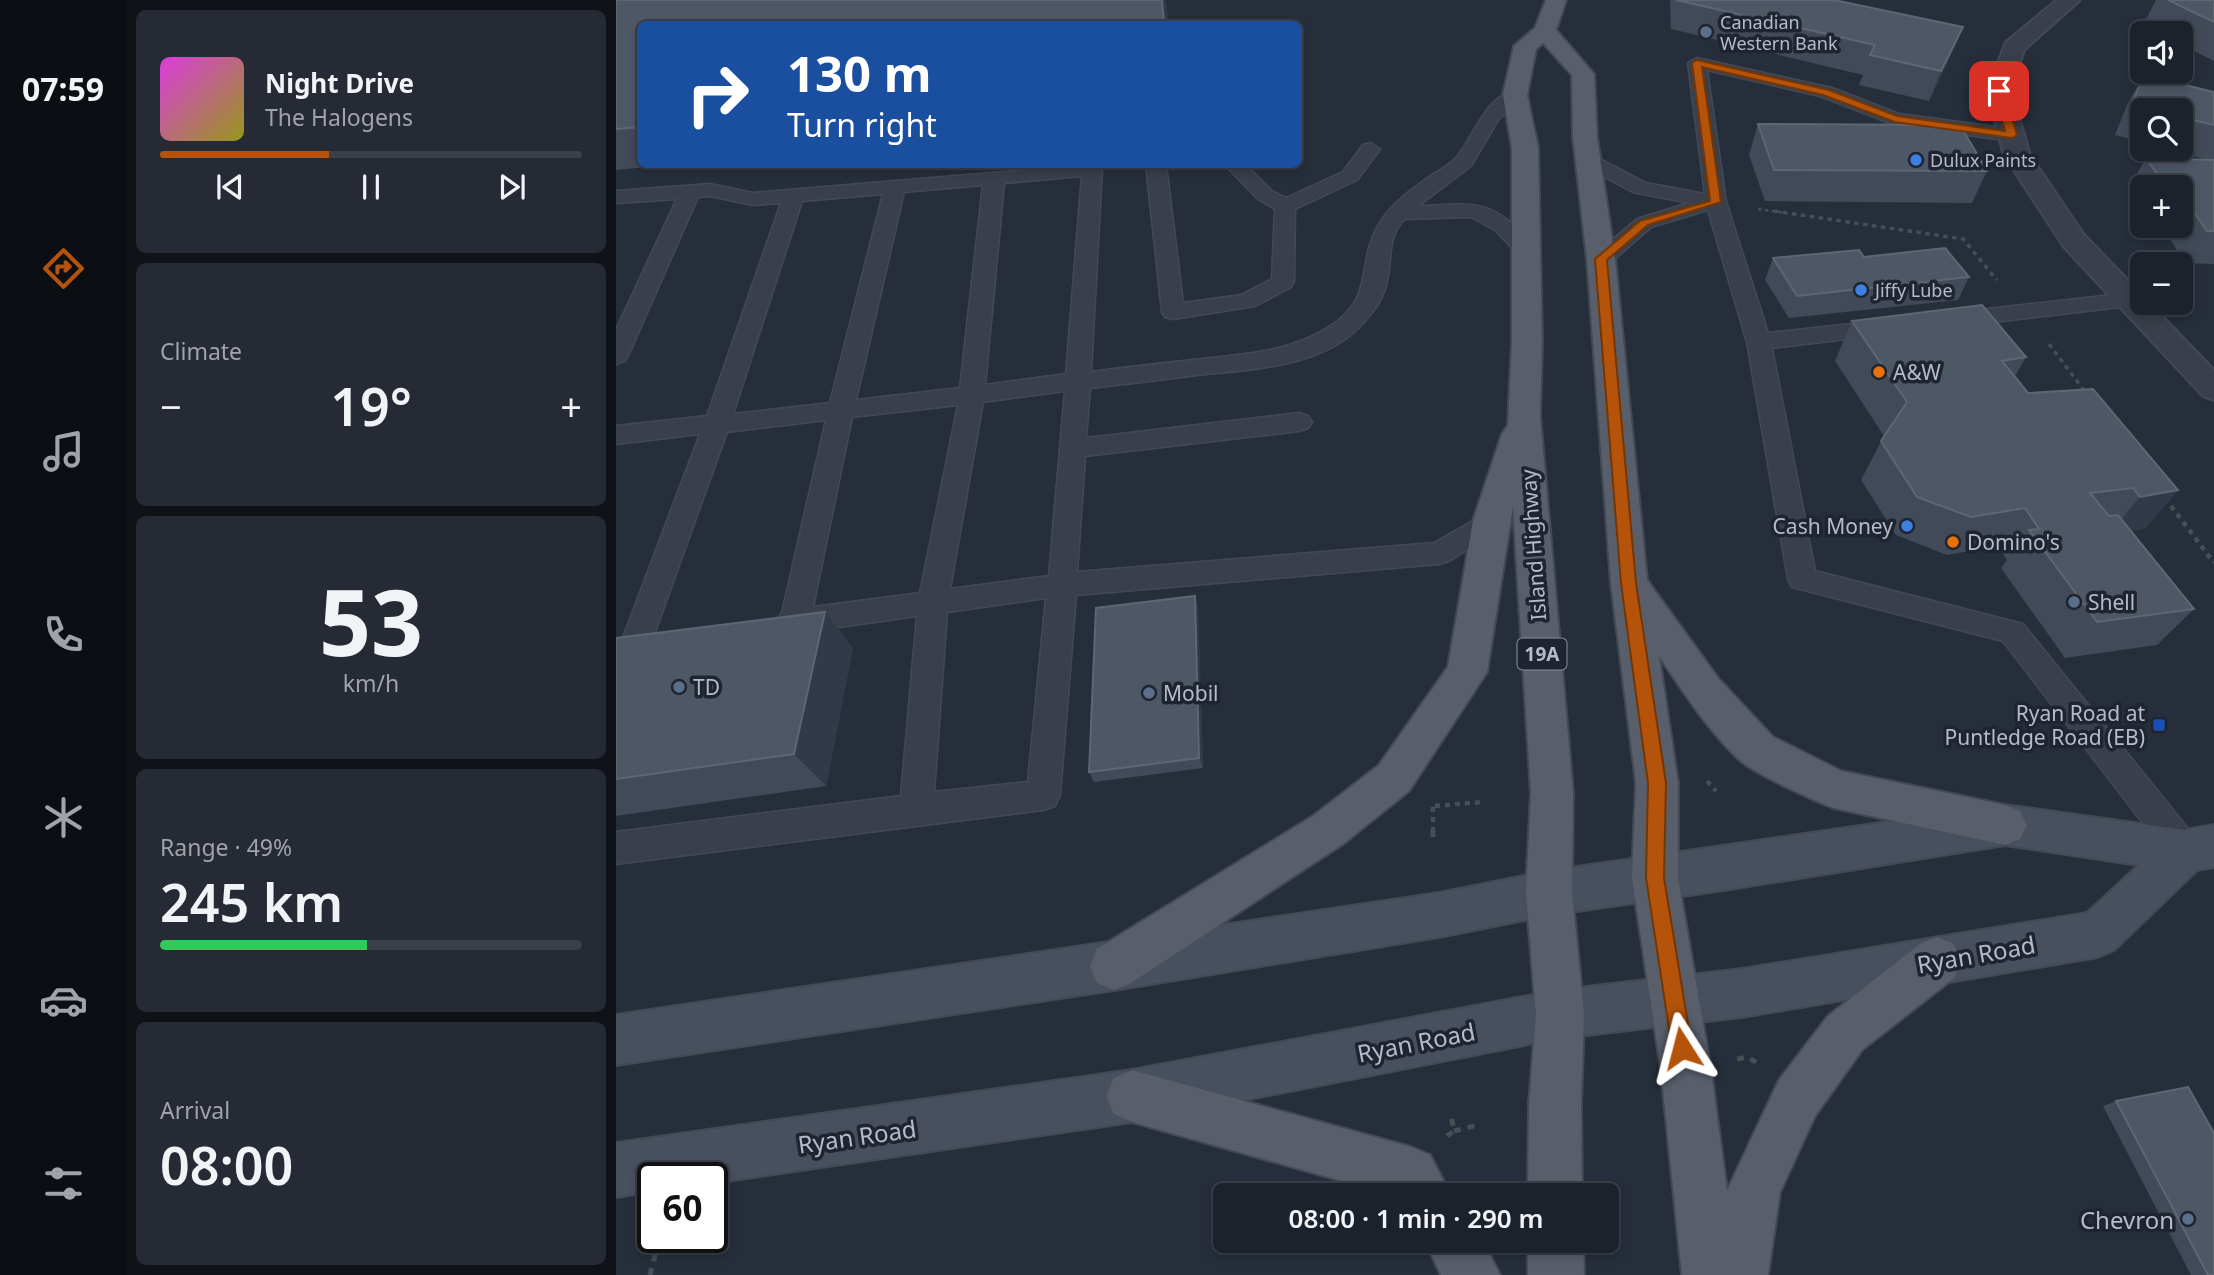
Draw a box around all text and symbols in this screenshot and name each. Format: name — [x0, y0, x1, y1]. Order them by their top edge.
place label: Canadian Western Bank — [1720, 10, 1838, 55]
map controls — [2130, 21, 2193, 315]
button: sound — [2130, 21, 2193, 84]
marker: Canadian Western Bank — [1698, 24, 1714, 40]
text: 130 m — [787, 40, 932, 106]
icon: right — [672, 49, 763, 140]
pin — [1969, 61, 2029, 121]
text: Night Drive — [265, 65, 414, 101]
text: 07:59 — [22, 67, 104, 110]
icon: arrive — [1980, 72, 2018, 110]
button: search — [2130, 98, 2193, 161]
text: The Halogens — [265, 101, 413, 133]
text: Turn right — [787, 103, 937, 146]
place label: Dulux Paints — [1930, 148, 2036, 172]
marker: Dulux Paints — [1908, 152, 1924, 168]
icon: previous — [211, 168, 249, 206]
icon: pause — [352, 168, 390, 206]
icon: next — [493, 168, 531, 206]
button: + — [2130, 175, 2193, 238]
icon: directions — [39, 244, 88, 293]
button: − — [2130, 252, 2193, 315]
place label: Jiffy Lube — [1873, 278, 1953, 302]
marker: Jiffy Lube — [1853, 282, 1869, 298]
text: Climate — [160, 335, 242, 367]
place label: A&W — [1893, 358, 1941, 386]
marker: A&W — [1871, 364, 1887, 380]
text: 19° — [330, 370, 412, 441]
text: − — [160, 380, 182, 432]
text: + — [560, 380, 582, 432]
icon: music — [39, 427, 88, 476]
street label: Island Highway — [1514, 468, 1552, 622]
place label: Cash Money — [1773, 512, 1893, 540]
marker: Cash Money — [1899, 518, 1915, 534]
place label: Domino's — [1967, 528, 2060, 556]
marker: Domino's — [1945, 534, 1961, 550]
text: 53 — [319, 559, 423, 683]
place label: Shell — [2088, 588, 2135, 616]
marker: Shell — [2066, 594, 2082, 610]
icon: phone — [39, 610, 88, 659]
road number: 19A — [1518, 638, 1566, 670]
text: km/h — [343, 667, 399, 699]
place label: TD — [693, 673, 720, 701]
marker: TD — [671, 679, 687, 695]
place label: Mobil — [1163, 679, 1219, 707]
marker: Mobil — [1141, 685, 1157, 701]
place label: Ryan Road at Puntledge Road (EB) — [1945, 699, 2145, 751]
marker: Ryan Road at Puntledge Road (EB) — [2151, 717, 2167, 733]
icon: climate — [39, 793, 88, 842]
text: Range · 49% — [160, 831, 292, 863]
text: 245 km — [160, 866, 343, 937]
street label: Ryan Road — [1914, 927, 2038, 981]
icon: car — [39, 976, 88, 1025]
position arrow — [1645, 1011, 1719, 1085]
street label: Ryan Road — [1354, 1014, 1478, 1070]
text: Arrival — [160, 1094, 230, 1126]
street label: Ryan Road — [796, 1111, 918, 1161]
text: 08:00 — [160, 1129, 293, 1200]
icon: filters — [39, 1159, 88, 1208]
speed limit sign: 60 — [637, 1162, 728, 1253]
text: 08:00 · 1 min · 290 m — [1289, 1200, 1543, 1236]
place label: Chevron — [2080, 1203, 2174, 1236]
marker: Chevron — [2180, 1211, 2196, 1227]

